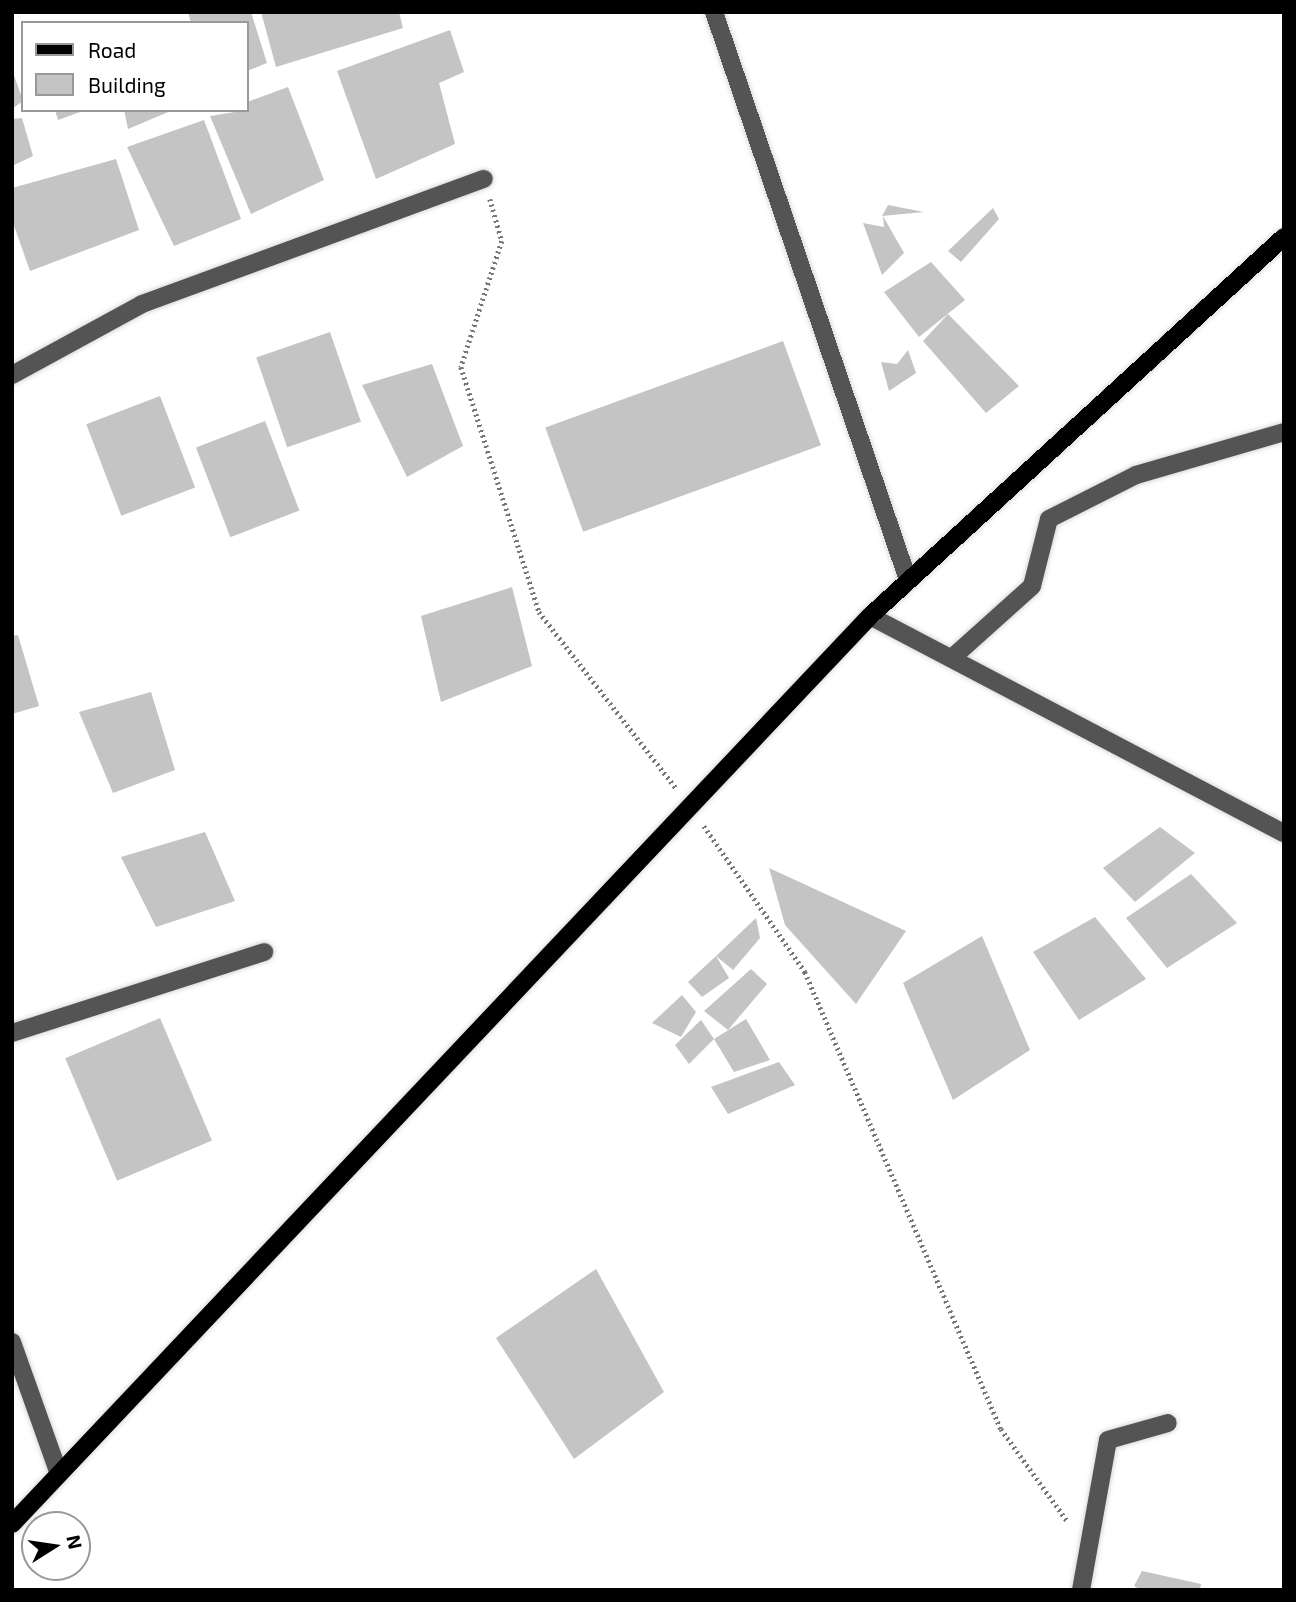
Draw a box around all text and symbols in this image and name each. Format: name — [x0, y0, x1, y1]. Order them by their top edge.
legend — [21, 21, 248, 112]
text: Road — [88, 37, 136, 62]
text: Building — [88, 72, 166, 97]
north arrow — [21, 1511, 91, 1581]
text: N — [62, 1533, 88, 1551]

